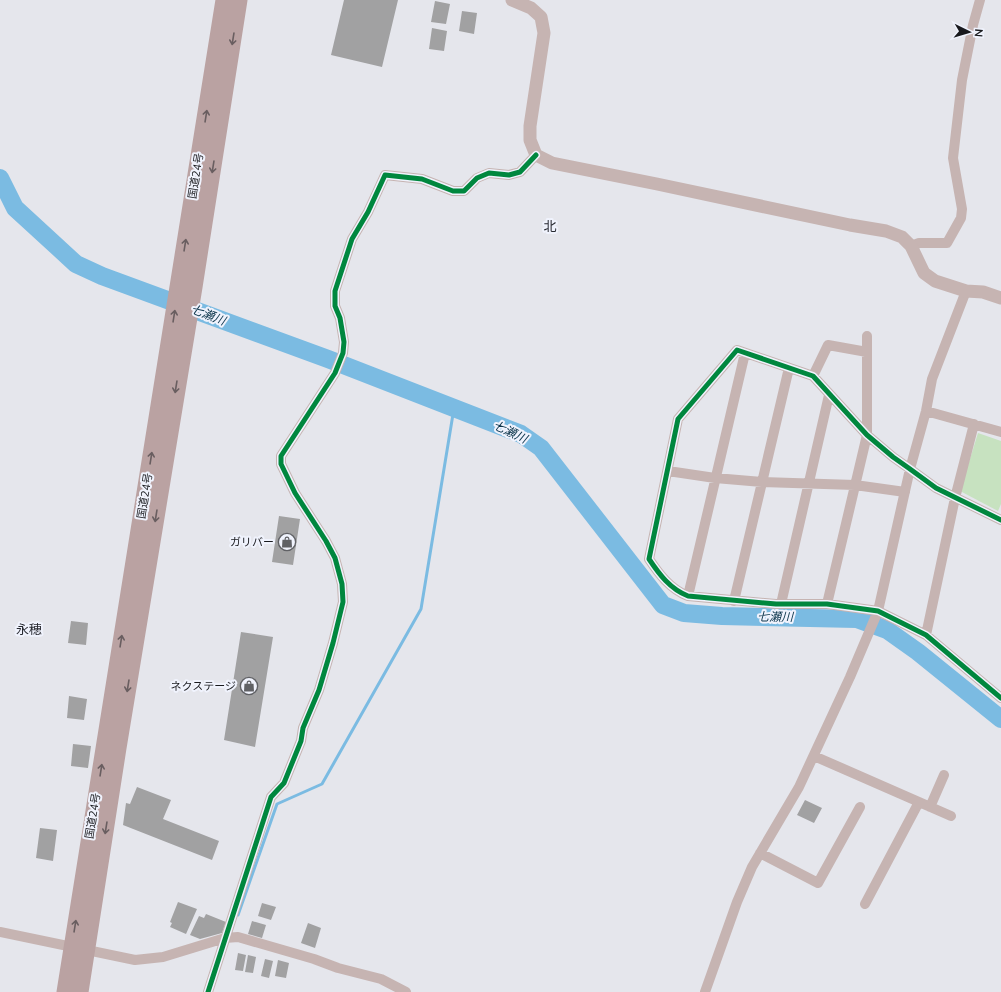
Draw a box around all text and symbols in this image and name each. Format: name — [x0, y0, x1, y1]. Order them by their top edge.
north arrow — [949, 12, 989, 52]
text: N — [971, 28, 986, 38]
one-way arrow — [229, 32, 237, 45]
one-way arrow — [202, 110, 210, 123]
street label: 国道24号 — [185, 152, 207, 200]
one-way arrow — [208, 160, 216, 173]
district label: 北 — [543, 218, 557, 236]
one-way arrow — [181, 239, 189, 252]
water label: 七瀬川 — [188, 301, 230, 330]
one-way arrow — [170, 310, 178, 323]
one-way arrow — [172, 380, 180, 393]
water label: 七瀬川 — [490, 417, 532, 448]
one-way arrow — [147, 452, 155, 465]
street label: 国道24号 — [134, 472, 156, 520]
one-way arrow — [152, 509, 160, 522]
shop icon: ガリバー — [277, 532, 297, 552]
place label: ガリバー — [230, 535, 274, 550]
water label: 七瀬川 — [757, 609, 795, 625]
district label: 永穂 — [16, 621, 42, 639]
one-way arrow — [117, 635, 125, 648]
shop icon: ネクステージ — [239, 676, 259, 696]
one-way arrow — [124, 679, 132, 692]
place label: ネクステージ — [171, 679, 236, 694]
one-way arrow — [97, 764, 105, 777]
street label: 国道24号 — [82, 792, 104, 840]
one-way arrow — [102, 821, 110, 834]
one-way arrow — [72, 920, 80, 933]

